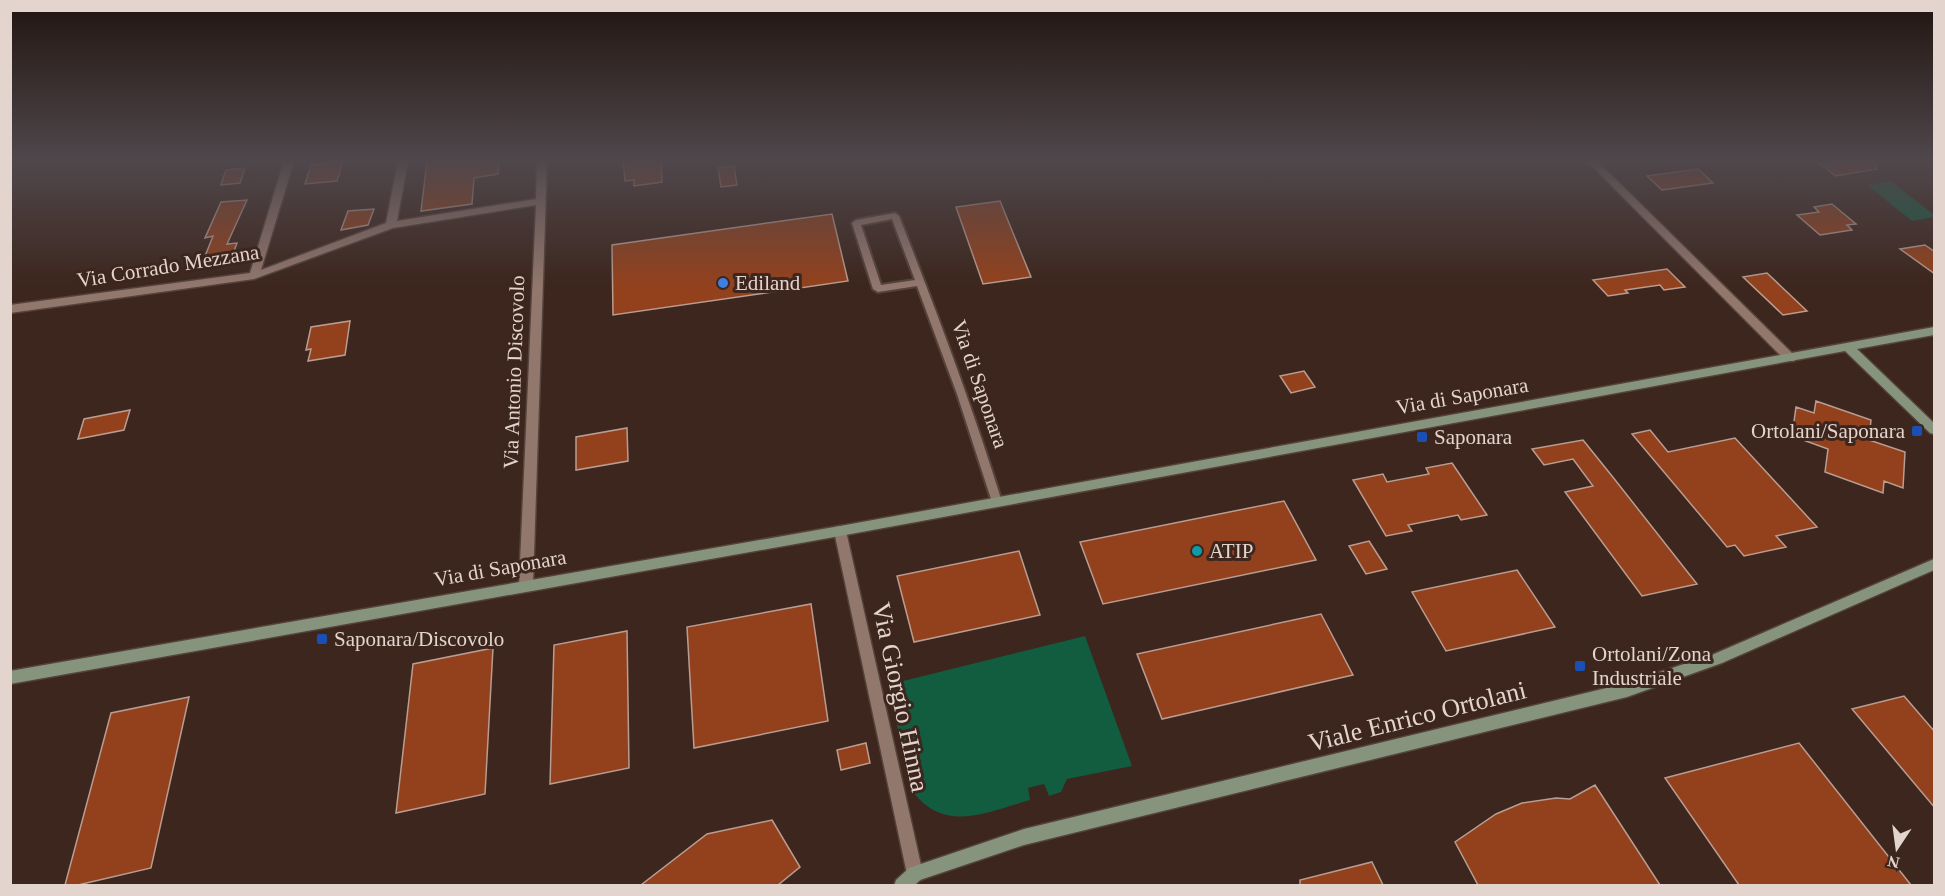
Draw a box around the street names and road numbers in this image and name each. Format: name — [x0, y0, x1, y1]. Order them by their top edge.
street label: Via Corrado Mezzana — [75, 240, 261, 292]
street label: Via Antonio Discovolo — [499, 275, 529, 469]
street label: Via di Saponara — [947, 317, 1013, 452]
street label: Via di Saponara — [1394, 372, 1531, 419]
street label: Via di Saponara — [432, 544, 569, 591]
street label: Via Giorgio Hinna — [866, 600, 935, 795]
street label: Viale Enrico Ortolani — [1305, 675, 1529, 758]

